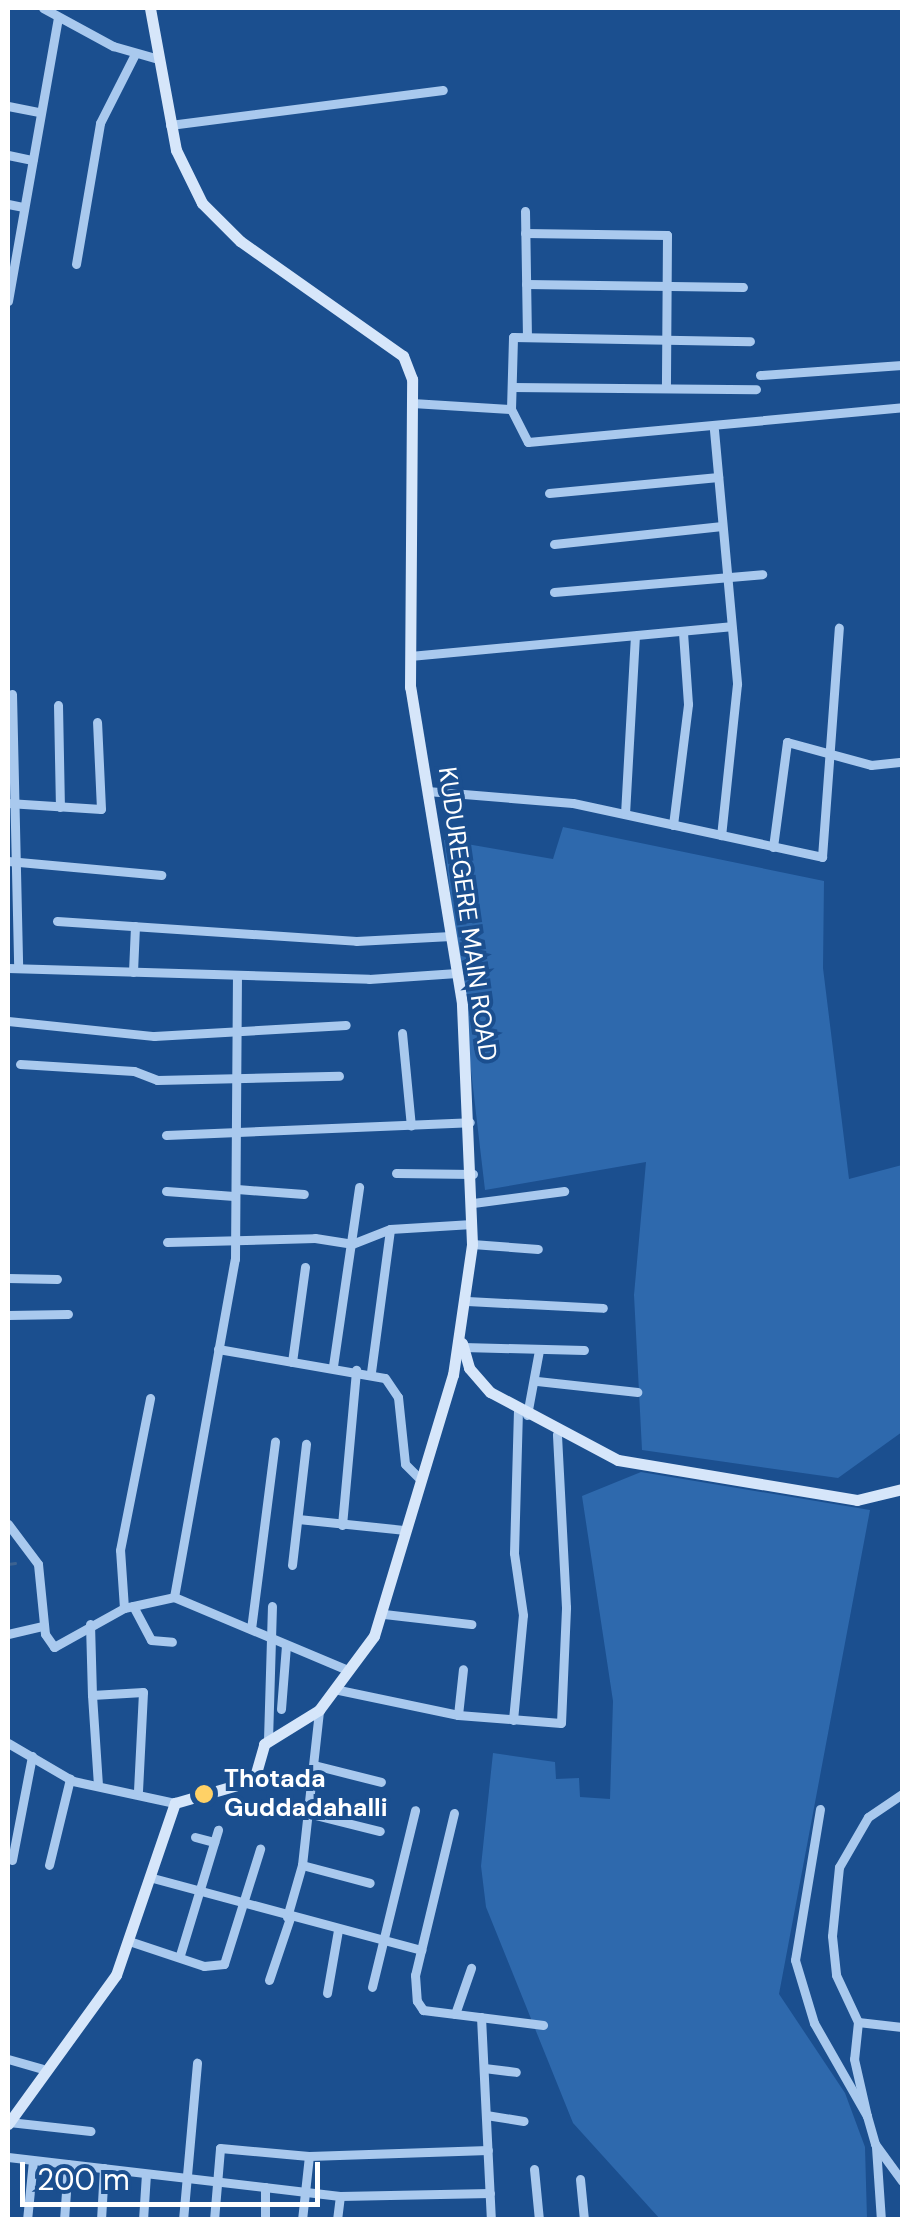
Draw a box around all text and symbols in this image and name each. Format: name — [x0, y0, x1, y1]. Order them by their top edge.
street label: KUDUREGERE MAIN ROAD — [432, 765, 502, 1063]
place label: Thotada Guddadahalli — [224, 1765, 388, 1824]
marker: Thotada Guddadahalli — [193, 1783, 215, 1805]
scale bar — [25, 2142, 325, 2204]
text: 200 m — [37, 2160, 130, 2199]

